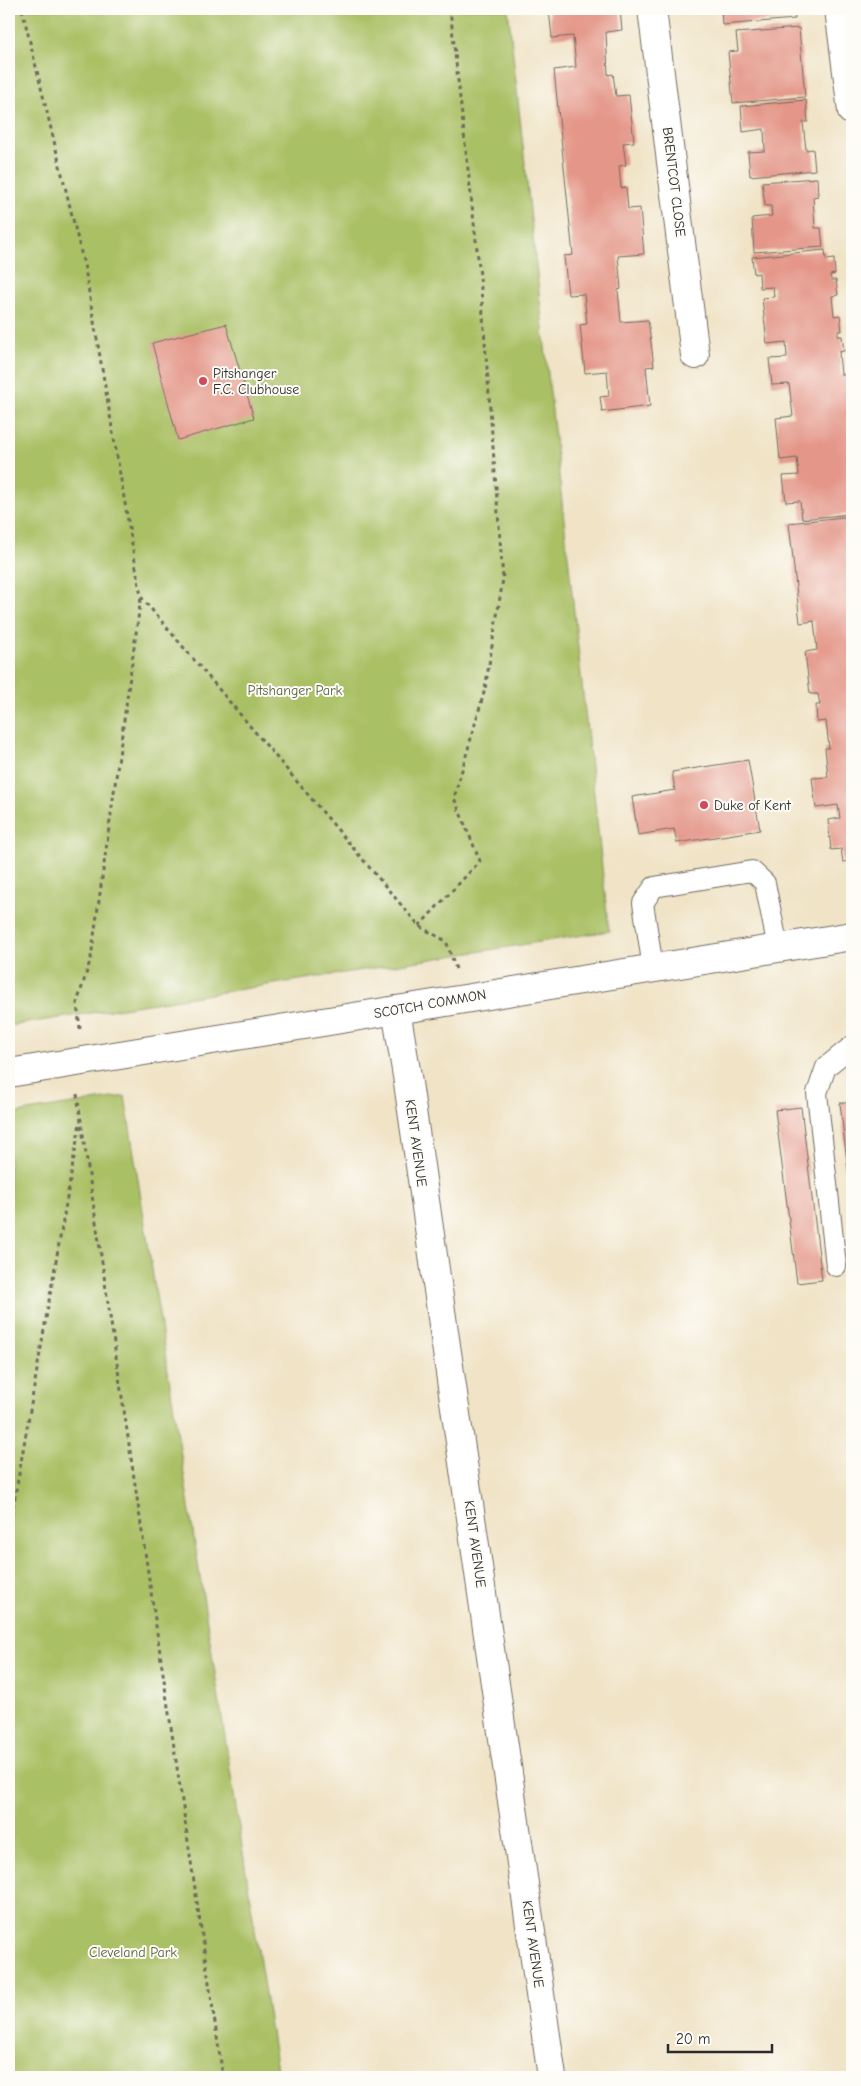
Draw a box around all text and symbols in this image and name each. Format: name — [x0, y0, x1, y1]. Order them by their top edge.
street label: BRENTCOT CLOSE — [659, 126, 689, 238]
place label: Pitshanger F.C. Clubhouse — [213, 365, 299, 398]
marker: Pitshanger F.C. Clubhouse — [197, 375, 209, 387]
park label: Pitshanger Park — [248, 682, 343, 699]
place label: Duke of Kent — [714, 797, 792, 814]
marker: Duke of Kent — [698, 799, 710, 811]
street label: SCOTCH COMMON — [373, 986, 487, 1022]
street label: KENT AVENUE — [401, 1098, 431, 1188]
street label: KENT AVENUE — [460, 1499, 490, 1589]
street label: KENT AVENUE — [518, 1899, 548, 1989]
park label: Cleveland Park — [89, 1944, 177, 1961]
scale bar — [668, 2021, 772, 2053]
text: 20 m — [676, 2030, 710, 2048]

